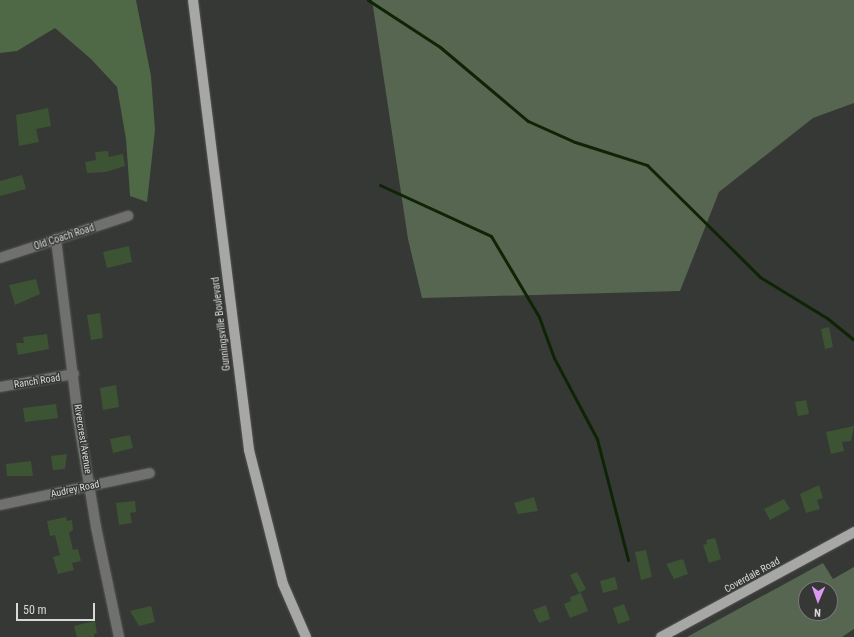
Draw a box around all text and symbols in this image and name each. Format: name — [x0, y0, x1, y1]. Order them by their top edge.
street label: Old Coach Road — [32, 222, 96, 252]
street label: Gunningsville Boulevard — [209, 276, 233, 372]
street label: Ranch Road — [13, 371, 61, 391]
street label: Rivercrest Avenue — [72, 403, 94, 475]
street label: Audrey Road — [49, 478, 101, 500]
street label: Coverdale Road — [722, 555, 782, 595]
north arrow — [798, 581, 838, 621]
scale bar — [18, 595, 97, 621]
text: 50 m — [23, 603, 47, 617]
text: N — [814, 606, 821, 619]

